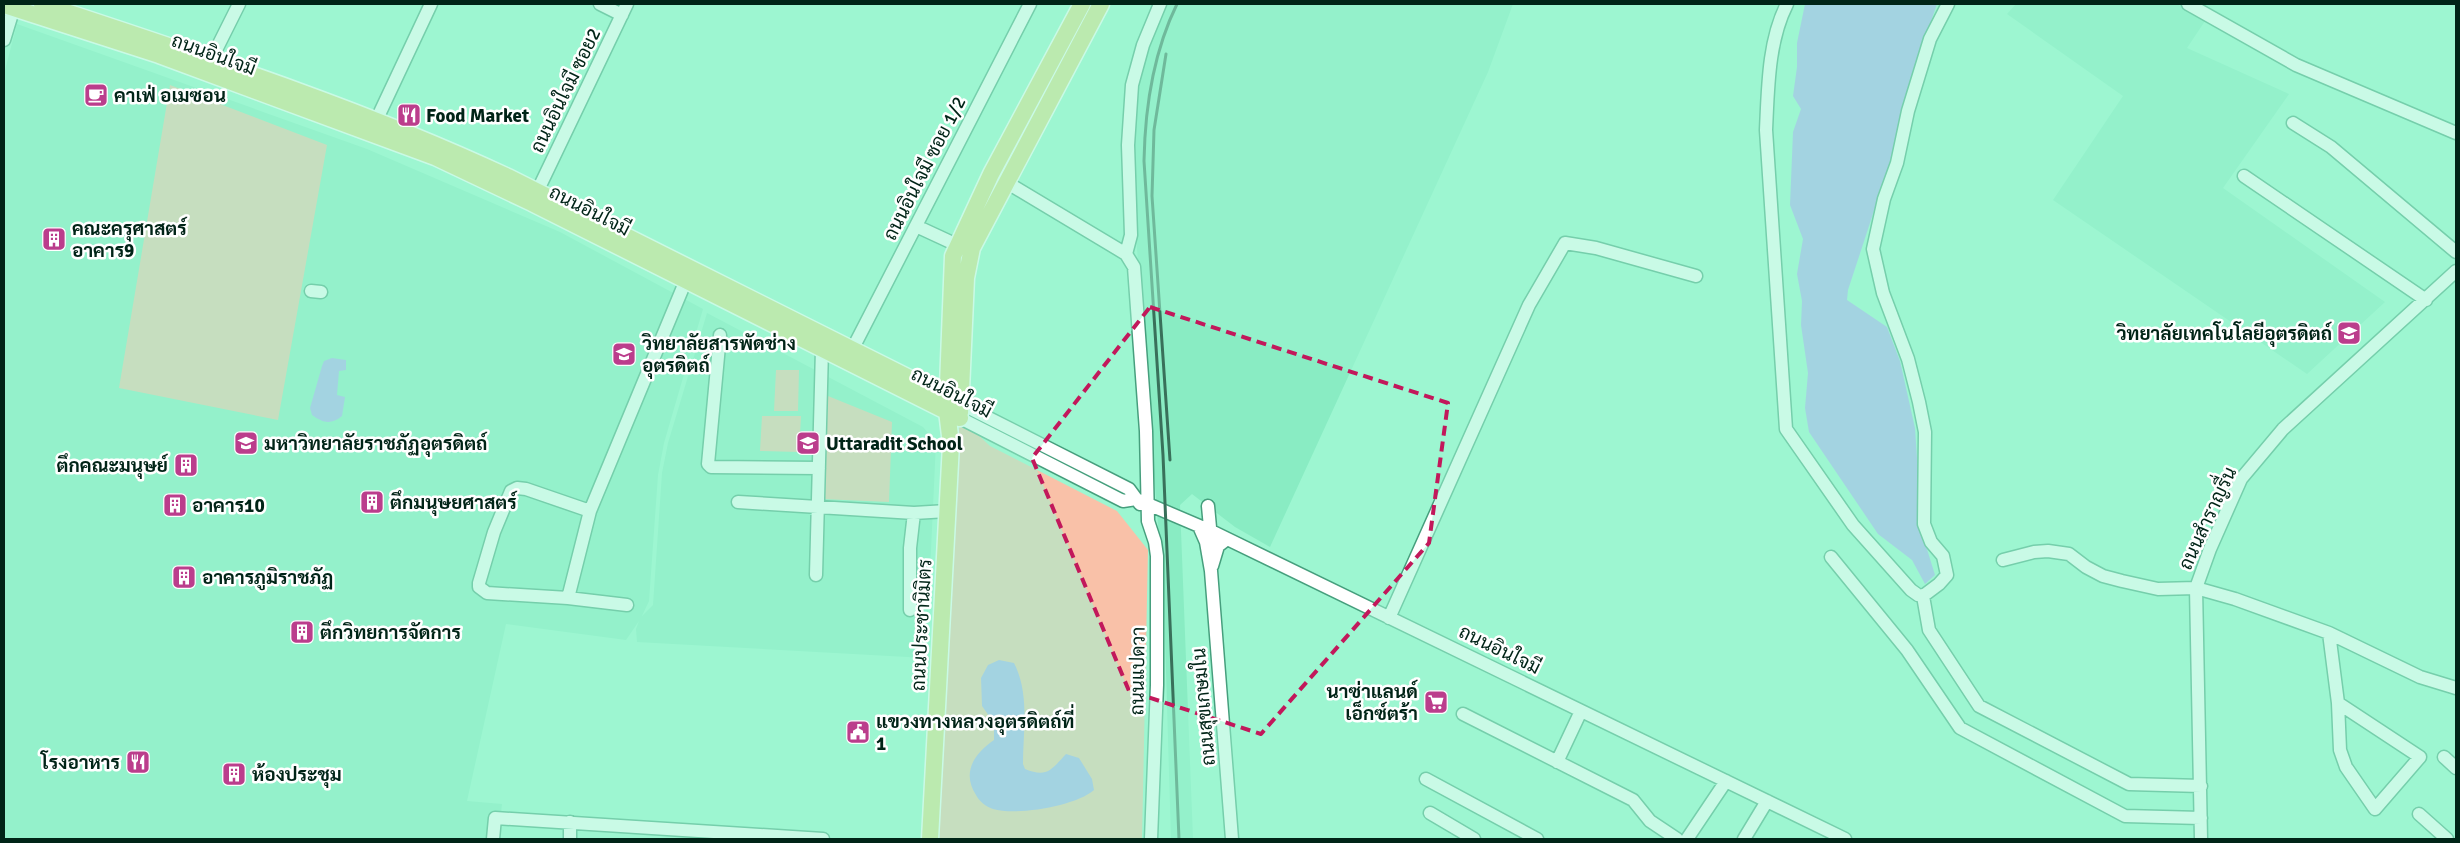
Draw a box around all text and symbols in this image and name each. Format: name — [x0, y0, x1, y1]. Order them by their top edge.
street label: ถนนอินใจมี ซอย2 — [524, 24, 607, 157]
street label: ถนนอินใจมี — [168, 28, 259, 81]
cafe icon: คาเฟ่ อเมซอน — [83, 82, 109, 108]
place label: คาเฟ่ อเมซอน — [114, 84, 226, 108]
street label: ถนนอินใจมี ซอย 1/2 — [877, 92, 972, 245]
restaurant icon: Food Market — [396, 102, 422, 128]
place label: Food Market — [426, 104, 529, 128]
street label: ถนนอินใจมี — [545, 179, 635, 242]
place label: คณะครุศาสตร์ อาคาร9 — [72, 216, 188, 263]
building icon: คณะครุศาสตร์ อาคาร9 — [41, 226, 67, 252]
school or university icon: วิทยาลัยเทคโนโลยีอุตรดิตถ์ — [2336, 320, 2362, 346]
place label: วิทยาลัยเทคโนโลยีอุตรดิตถ์ — [2115, 321, 2333, 348]
place label: วิทยาลัยสารพัดช่าง อุตรดิตถ์ — [641, 332, 796, 380]
school or university icon: วิทยาลัยสารพัดช่าง อุตรดิตถ์ — [611, 341, 637, 367]
street label: ถนนอินใจมี — [907, 361, 997, 424]
school or university icon: มหาวิทยาลัยราชภัฏอุตรดิตถ์ — [233, 430, 259, 456]
school or university icon: Uttaradit School — [795, 430, 821, 456]
place label: มหาวิทยาลัยราชภัฏอุตรดิตถ์ — [264, 431, 488, 458]
place label: Uttaradit School — [826, 432, 963, 456]
building icon: ตึกคณะมนุษย์ — [173, 452, 199, 478]
place label: ตึกคณะมนุษย์ — [57, 453, 169, 480]
street label: ถนนสำราญรื่น — [2168, 461, 2242, 574]
building icon: ตึกมนุษยศาสตร์ — [359, 489, 385, 515]
place label: ตึกมนุษยศาสตร์ — [390, 490, 518, 517]
building icon: อาคาร10 — [162, 492, 188, 518]
place label: อาคาร10 — [192, 494, 265, 518]
street label: ถนนประชานิมิตร — [907, 558, 937, 692]
building icon: อาคารภูมิราชภัฏ — [171, 564, 197, 590]
place label: อาคารภูมิราชภัฏ — [202, 566, 333, 591]
building icon: ตึกวิทยการจัดการ — [289, 619, 315, 645]
street label: ถนนอินใจมี — [1455, 619, 1545, 680]
place label: ตึกวิทยการจัดการ — [320, 620, 461, 645]
street label: ถนนแปดวา — [1125, 626, 1151, 716]
street label: ถนนสุขเกษมใน — [1186, 647, 1221, 767]
place label: นาซ่าแลนด์ เอ็กซ์ตร้า — [1326, 679, 1419, 726]
supermarket icon: นาซ่าแลนด์ เอ็กซ์ตร้า — [1423, 689, 1449, 715]
place label: แขวงทางหลวงอุตรดิตถ์ที่ 1 — [876, 704, 1074, 756]
public building icon: แขวงทางหลวงอุตรดิตถ์ที่ 1 — [845, 719, 871, 745]
restaurant icon: โรงอาหาร — [125, 749, 151, 775]
place label: โรงอาหาร — [40, 750, 120, 775]
building icon: ห้องประชุม — [221, 761, 247, 787]
place label: ห้องประชุม — [252, 763, 342, 789]

